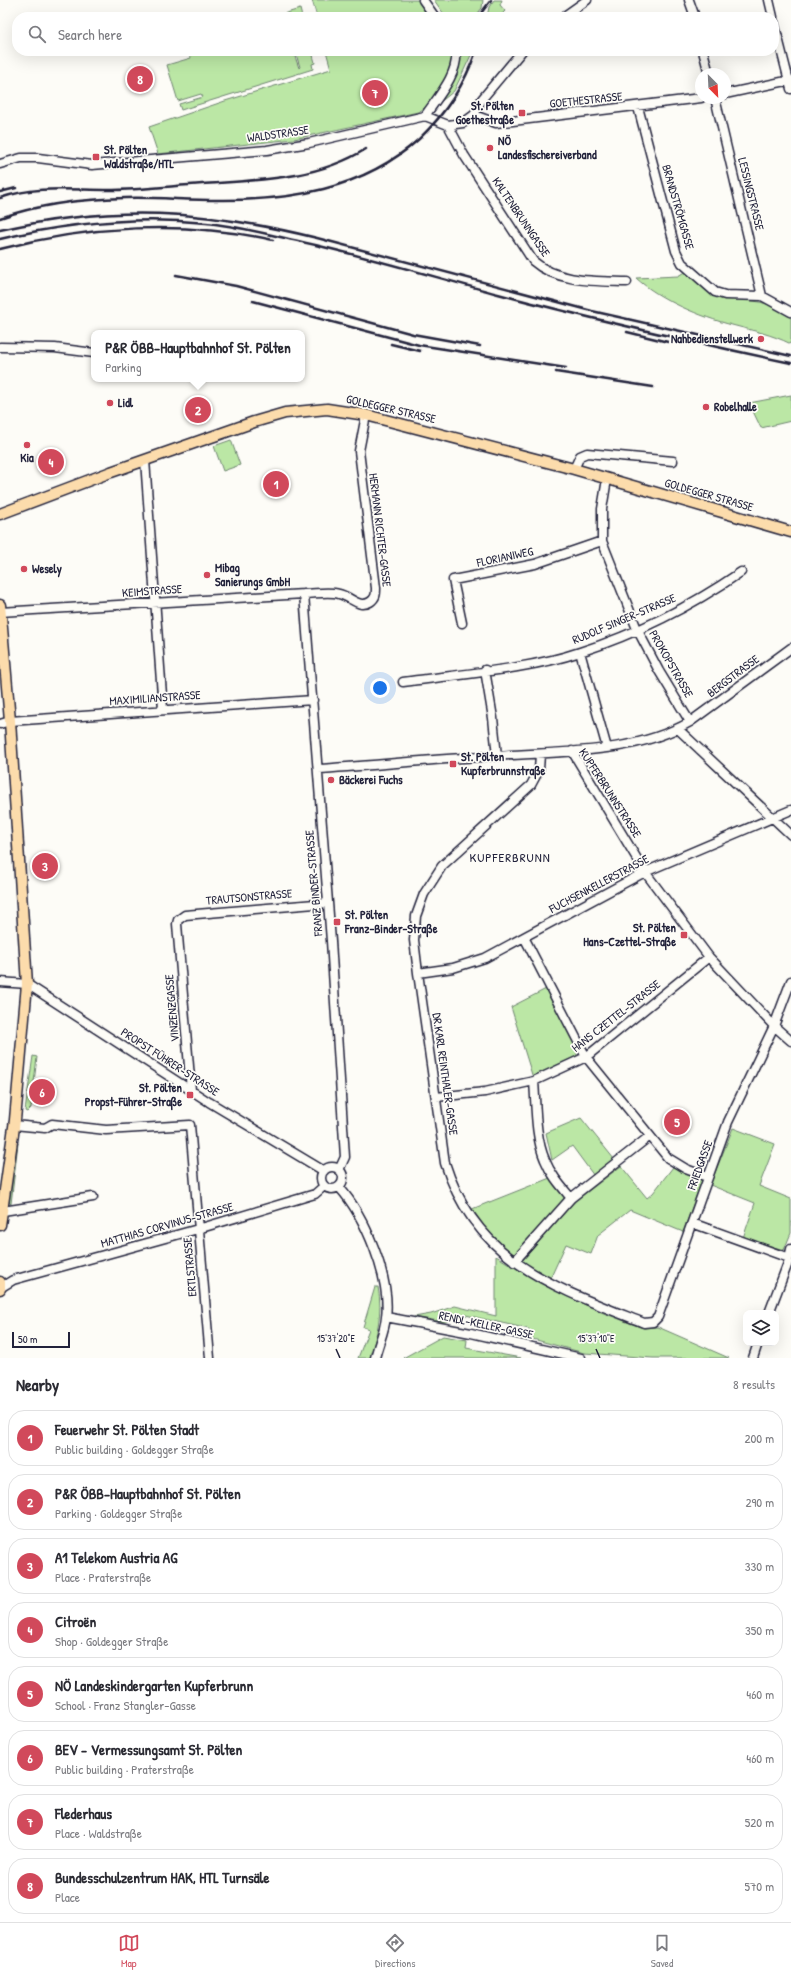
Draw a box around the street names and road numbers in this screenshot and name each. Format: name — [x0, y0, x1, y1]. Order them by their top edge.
street label: GOETHESTRASSE — [549, 87, 624, 112]
street label: WALDSTRASSE — [246, 121, 311, 146]
street label: LESSINGSTRASSE — [734, 156, 769, 233]
street label: BRANDSTRÖMGASSE — [658, 162, 699, 252]
street label: KALTENBRUNNGASSE — [488, 174, 555, 260]
street label: GOLDEGGER STRASSE — [345, 390, 438, 427]
street label: HERMANN RICHTER-GASSE — [365, 472, 396, 588]
street label: GOLDEGGER STRASSE — [663, 474, 756, 516]
street label: FLORIANIWEG — [474, 542, 535, 571]
street label: KEIMSTRASSE — [121, 580, 183, 601]
street label: RUDOLF SINGER-STRASSE — [569, 589, 679, 648]
street label: PROKOPSTRASSE — [645, 627, 698, 701]
street label: BERGSTRASSE — [703, 650, 763, 701]
street label: MAXIMILIANSTRASSE — [109, 686, 202, 709]
street label: KUPFERBRUNNSTRASSE — [575, 745, 646, 841]
street label: FRANZ BINDER-STRASSE — [300, 829, 327, 938]
street label: FUCHSENKELLERSTRASSE — [545, 850, 652, 917]
street label: TRAUTSONSTRASSE — [205, 884, 293, 909]
street label: VINZENZGASSE — [160, 973, 183, 1043]
street label: HANS CZETTEL-STRASSE — [568, 975, 664, 1056]
street label: DR.KARL REINTHALER-GASSE — [428, 1012, 463, 1137]
street label: PROPST FÜHRER-STRASSE — [118, 1023, 223, 1100]
street label: FRIEDGASSE — [682, 1137, 717, 1193]
street label: MATTHIAS CORVINUS-STRASSE — [99, 1197, 236, 1252]
street label: ERTLSTRASSE — [178, 1236, 201, 1297]
street label: RENDL-KELLER-GASSE — [437, 1306, 536, 1343]

